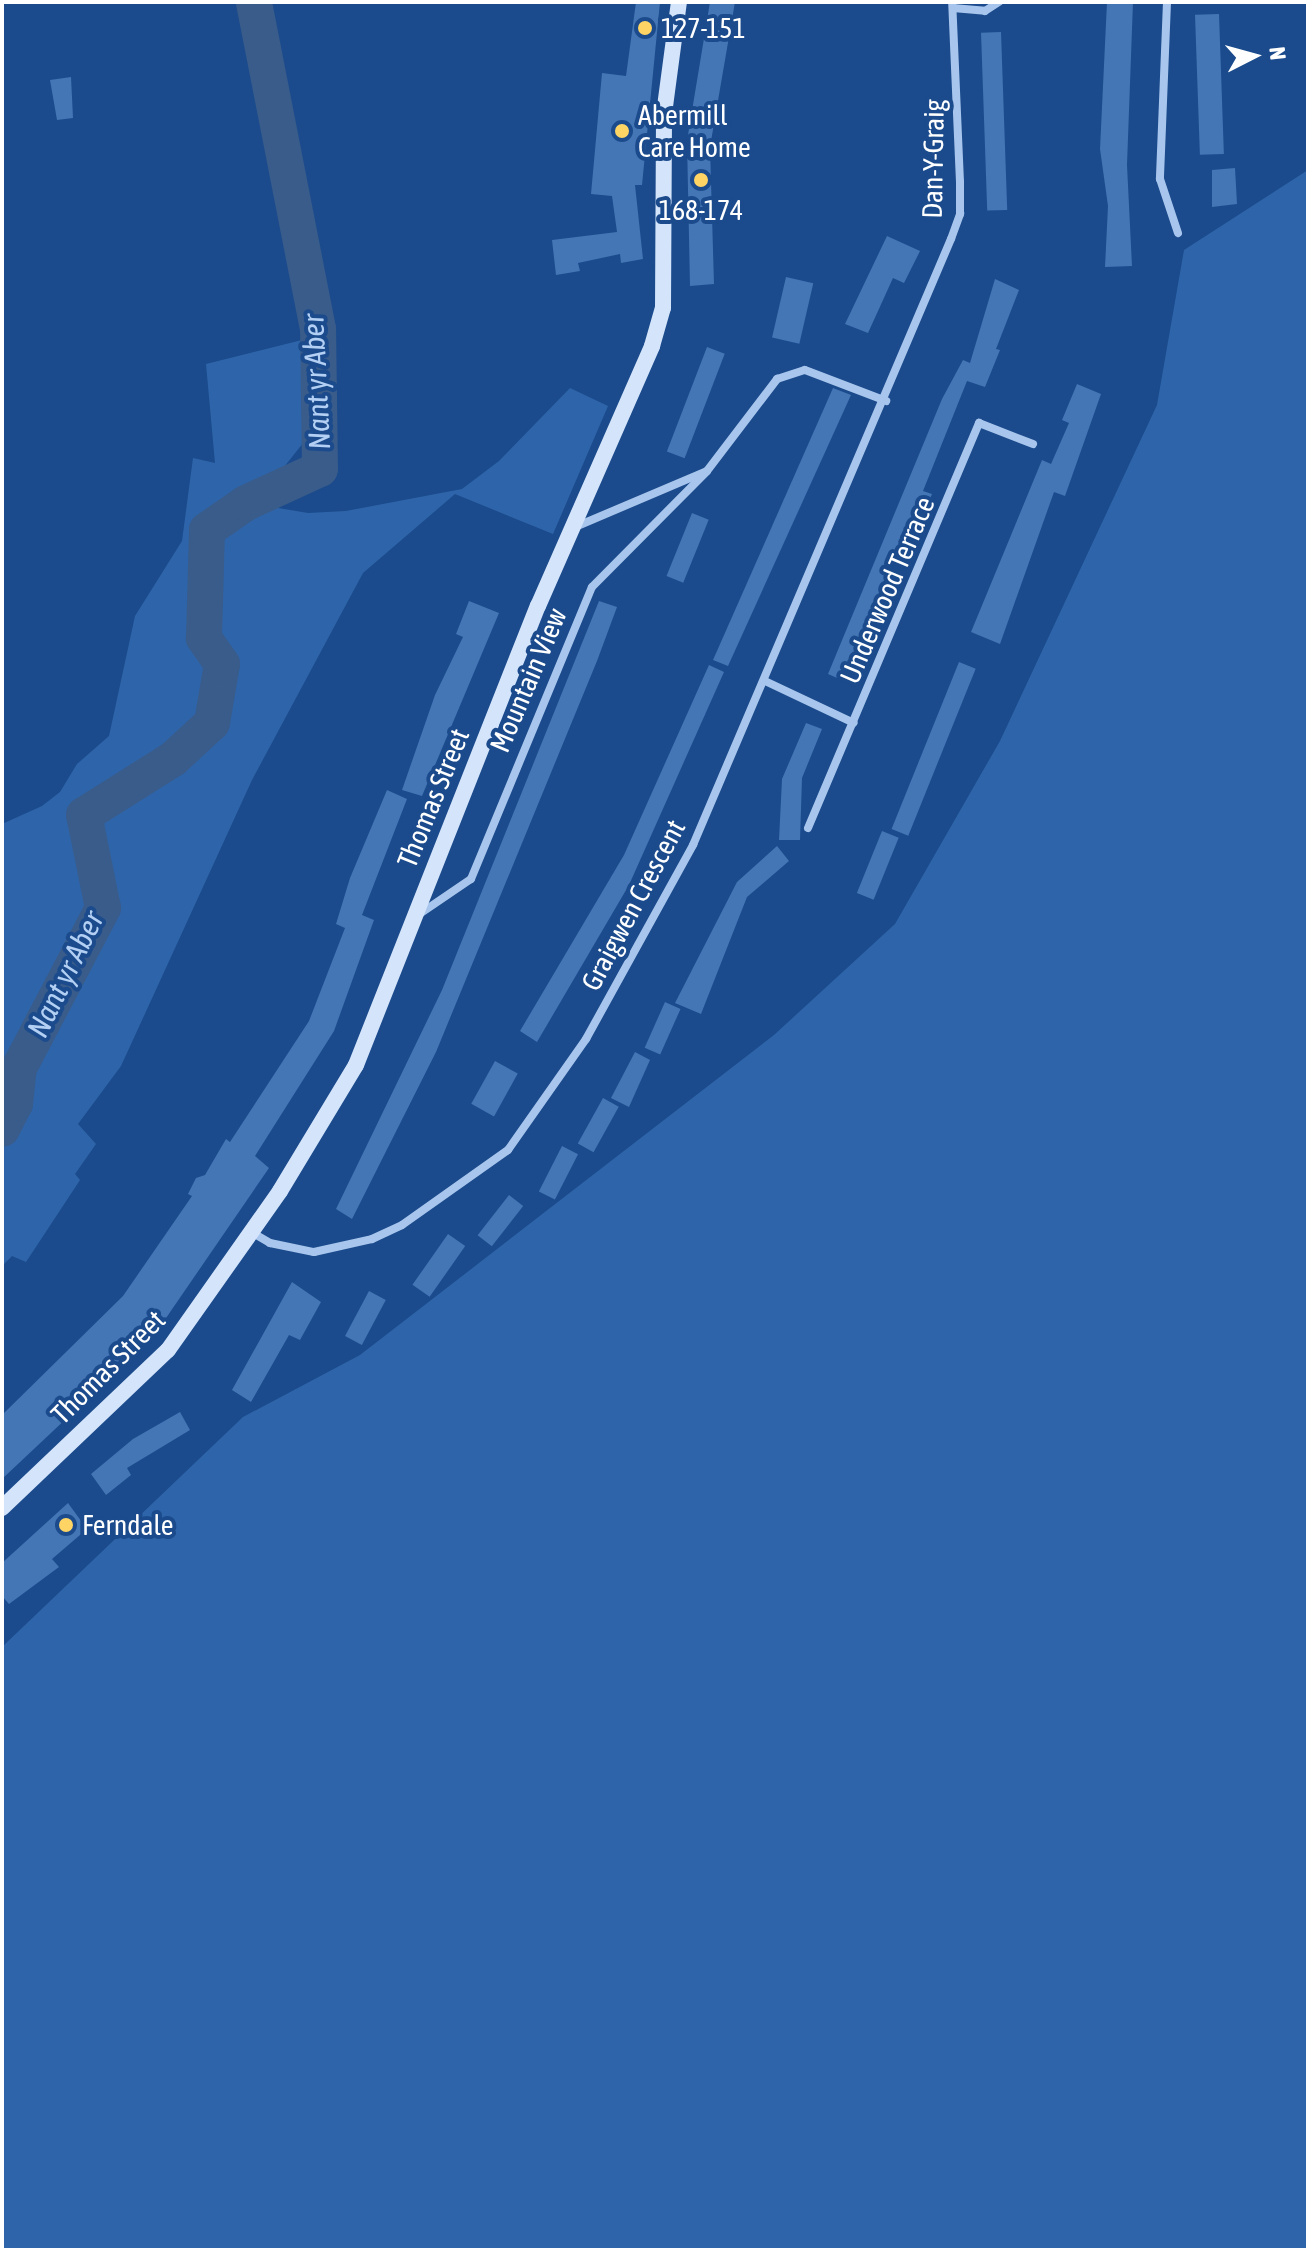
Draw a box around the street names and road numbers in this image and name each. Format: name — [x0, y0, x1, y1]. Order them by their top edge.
street label: Dan-Y-Graig — [915, 99, 951, 219]
street label: Underwood Terrace — [833, 492, 941, 688]
street label: Mountain View — [483, 603, 573, 757]
street label: Thomas Street — [390, 724, 476, 872]
street label: Graigwen Crescent — [574, 814, 692, 996]
street label: Thomas Street — [44, 1303, 172, 1431]

